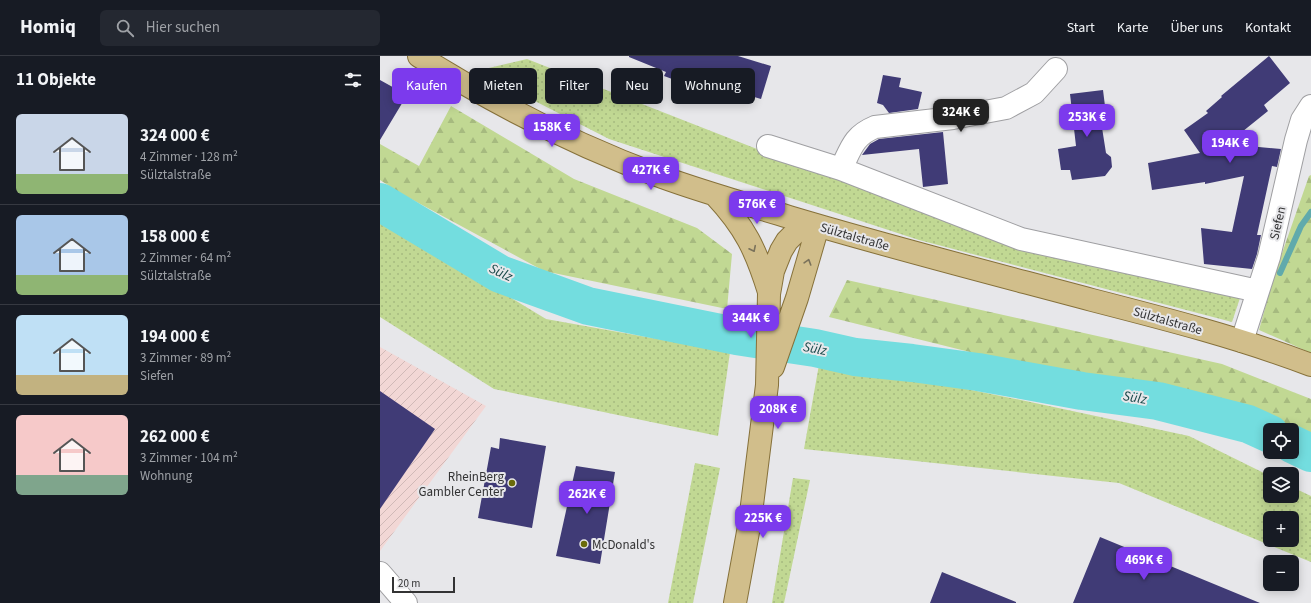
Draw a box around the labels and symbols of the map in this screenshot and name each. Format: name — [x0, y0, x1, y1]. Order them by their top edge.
pin: 324K € — [928, 99, 994, 133]
pin: 253K € — [1054, 104, 1120, 138]
pin: 158K € — [519, 114, 585, 148]
pin: 194K € — [1197, 130, 1263, 164]
pin: 427K € — [618, 157, 684, 191]
pin: 576K € — [724, 191, 790, 225]
street label: Siefen — [1265, 205, 1291, 242]
street label: Sülztalstraße — [818, 219, 891, 255]
one-way arrow — [748, 245, 756, 252]
water label: Sülz — [486, 259, 517, 287]
one-way arrow — [803, 259, 812, 266]
street label: Sülztalstraße — [1131, 303, 1204, 339]
pin: 344K € — [718, 305, 784, 339]
water label: Sülz — [801, 337, 830, 361]
water label: Sülz — [1122, 386, 1149, 410]
pin: 208K € — [745, 396, 811, 430]
place label: RheinBerg Gambler Center — [418, 468, 504, 501]
marker: RheinBerg Gambler Center — [507, 478, 517, 488]
pin: 262K € — [554, 481, 620, 515]
pin: 225K € — [730, 505, 796, 539]
place label: McDonald's — [592, 536, 656, 554]
marker: McDonald's — [579, 539, 589, 549]
pin: 469K € — [1111, 547, 1177, 581]
scale bar — [392, 575, 455, 594]

